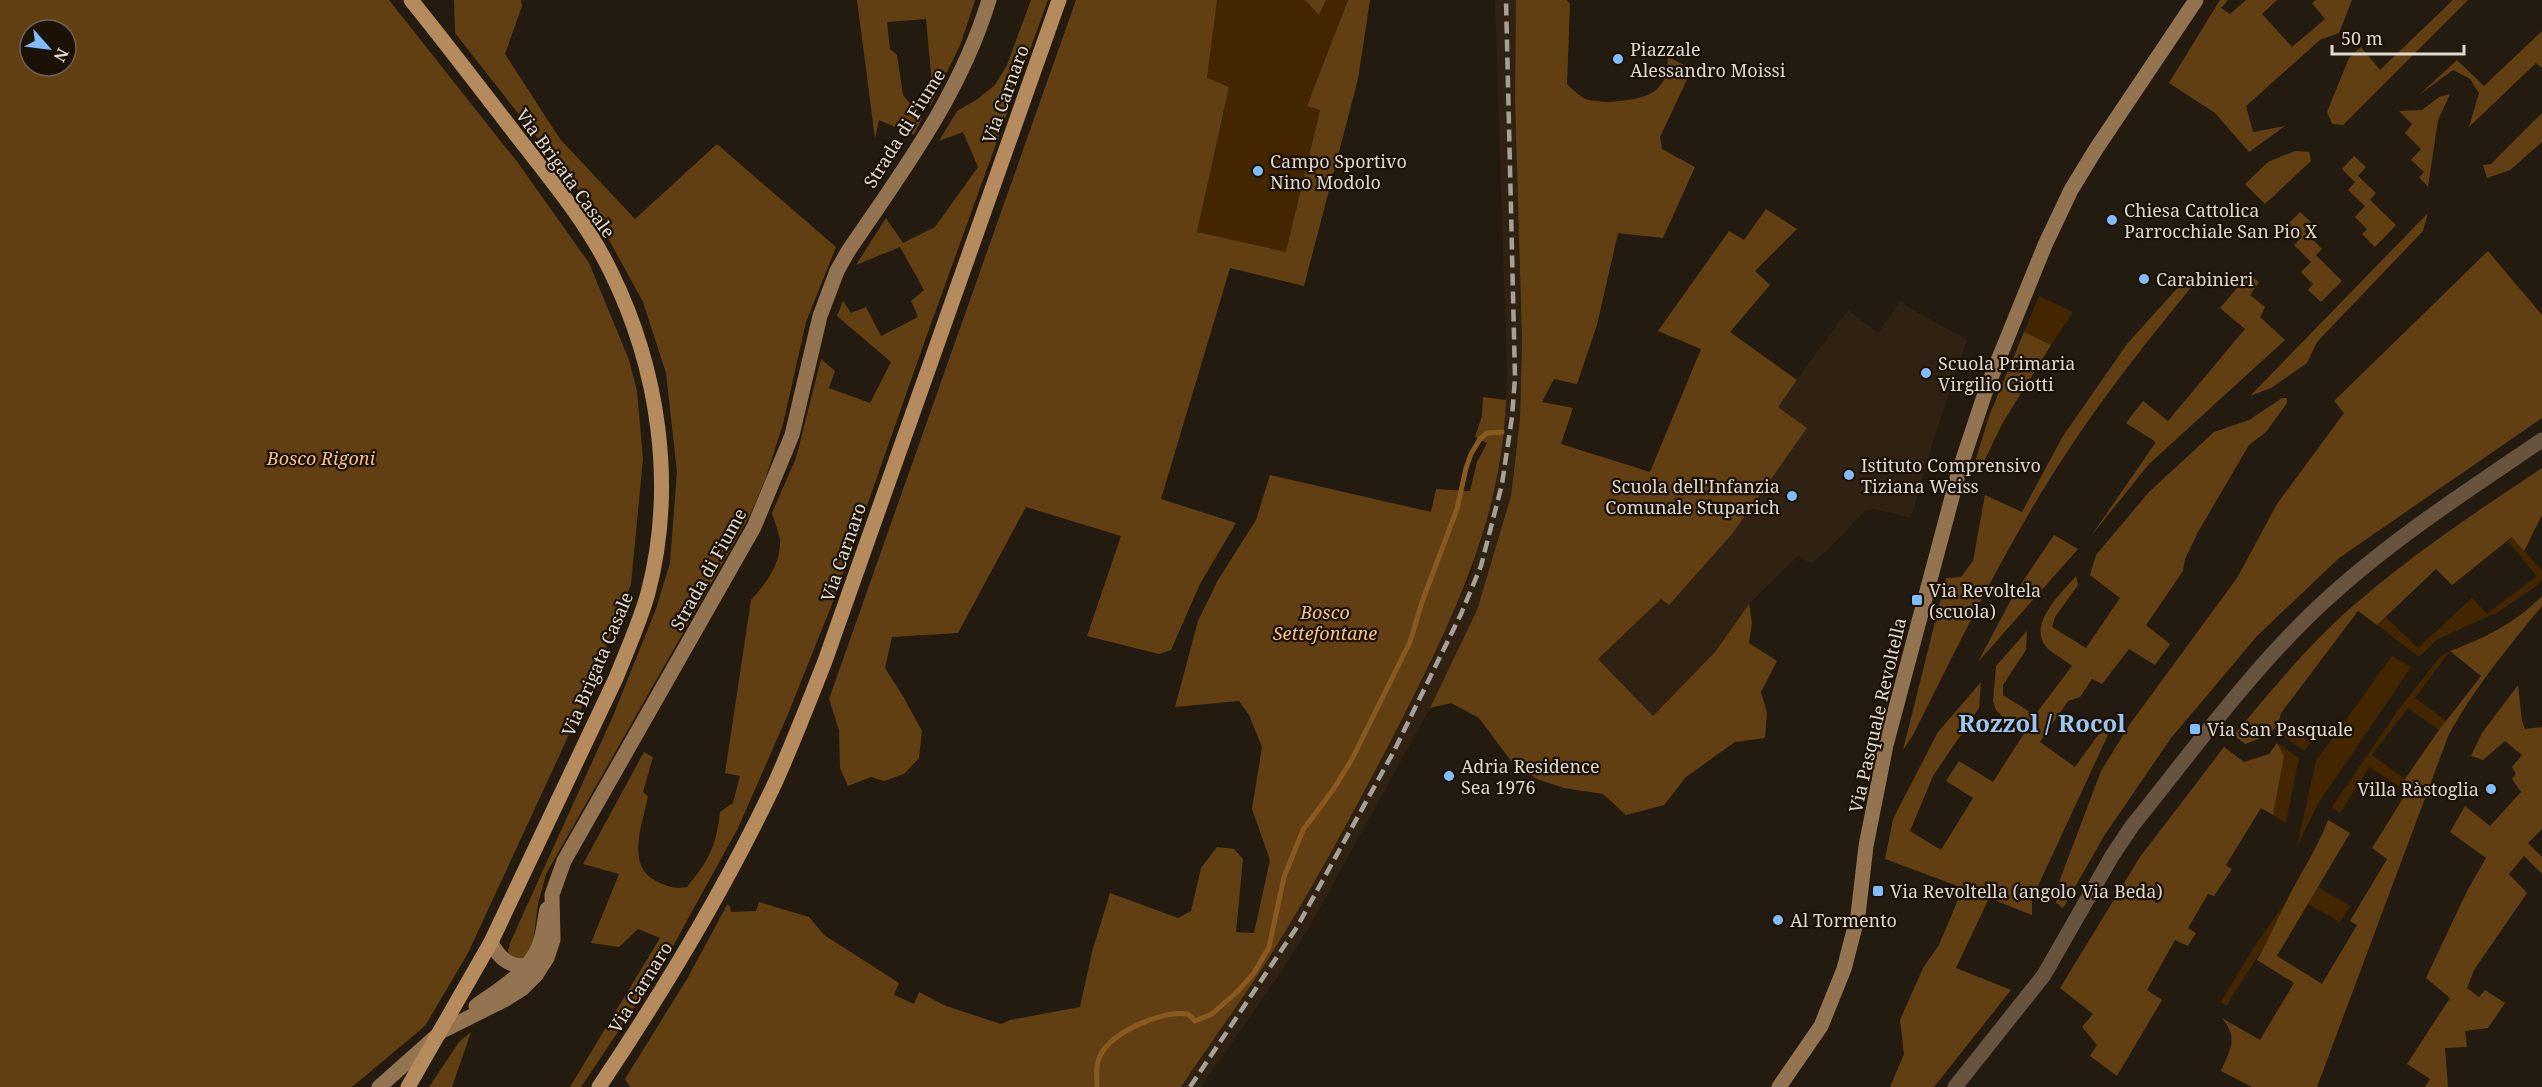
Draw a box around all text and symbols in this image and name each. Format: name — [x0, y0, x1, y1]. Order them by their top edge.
north arrow — [18, 18, 78, 78]
scale bar — [2332, 18, 2464, 56]
text: 50 m — [2341, 26, 2383, 50]
place label: Piazzale Alessandro Moissi — [1630, 37, 1786, 82]
street label: Via Carnaro — [976, 42, 1034, 146]
text: N — [48, 44, 74, 66]
marker: Piazzale Alessandro Moissi — [1611, 52, 1625, 66]
street label: Strada di Fiume — [858, 64, 950, 192]
street label: Via Brigata Casale — [511, 104, 621, 242]
place label: Campo Sportivo Nino Modolo — [1270, 149, 1407, 194]
marker: Campo Sportivo Nino Modolo — [1251, 164, 1265, 178]
place label: Chiesa Cattolica Parrocchiale San Pio X — [2124, 198, 2317, 243]
marker: Chiesa Cattolica Parrocchiale San Pio X — [2105, 213, 2119, 227]
place label: Carabinieri — [2156, 267, 2254, 291]
marker: Carabinieri — [2137, 272, 2151, 286]
place label: Scuola Primaria Virgilio Giotti — [1938, 351, 2075, 396]
marker: Scuola Primaria Virgilio Giotti — [1919, 366, 1933, 380]
park label: Bosco Rigoni — [266, 446, 376, 470]
place label: Istituto Comprensivo Tiziana Weiss — [1861, 453, 2041, 498]
marker: Istituto Comprensivo Tiziana Weiss — [1842, 468, 1856, 482]
place label: Scuola dell'Infanzia Comunale Stuparich — [1605, 474, 1780, 519]
marker: Scuola dell'Infanzia Comunale Stuparich — [1785, 489, 1799, 503]
street label: Via Carnaro — [815, 499, 871, 605]
street label: Strada di Fiume — [664, 504, 752, 634]
place label: Via Revoltela (scuola) — [1929, 578, 2041, 623]
street label: Via Brigata Casale — [556, 588, 638, 740]
marker: Via Revoltela (scuola) — [1910, 593, 1924, 607]
park label: Bosco Settefontane — [1273, 600, 1377, 645]
street label: Via Pasquale Revoltella — [1843, 615, 1911, 815]
district label: Rozzol / Rocol — [1958, 706, 2126, 739]
place label: Via San Pasquale — [2207, 717, 2353, 741]
marker: Via San Pasquale — [2188, 722, 2202, 736]
place label: Adria Residence Sea 1976 — [1461, 754, 1600, 799]
marker: Adria Residence Sea 1976 — [1442, 769, 1456, 783]
place label: Villa Ràstoglia — [2357, 777, 2479, 801]
marker: Villa Ràstoglia — [2484, 782, 2498, 796]
place label: Via Revoltella (angolo Via Beda) — [1890, 879, 2163, 903]
marker: Via Revoltella (angolo Via Beda) — [1871, 884, 1885, 898]
place label: Al Tormento — [1790, 908, 1897, 932]
marker: Al Tormento — [1771, 913, 1785, 927]
street label: Via Carnaro — [603, 937, 677, 1037]

